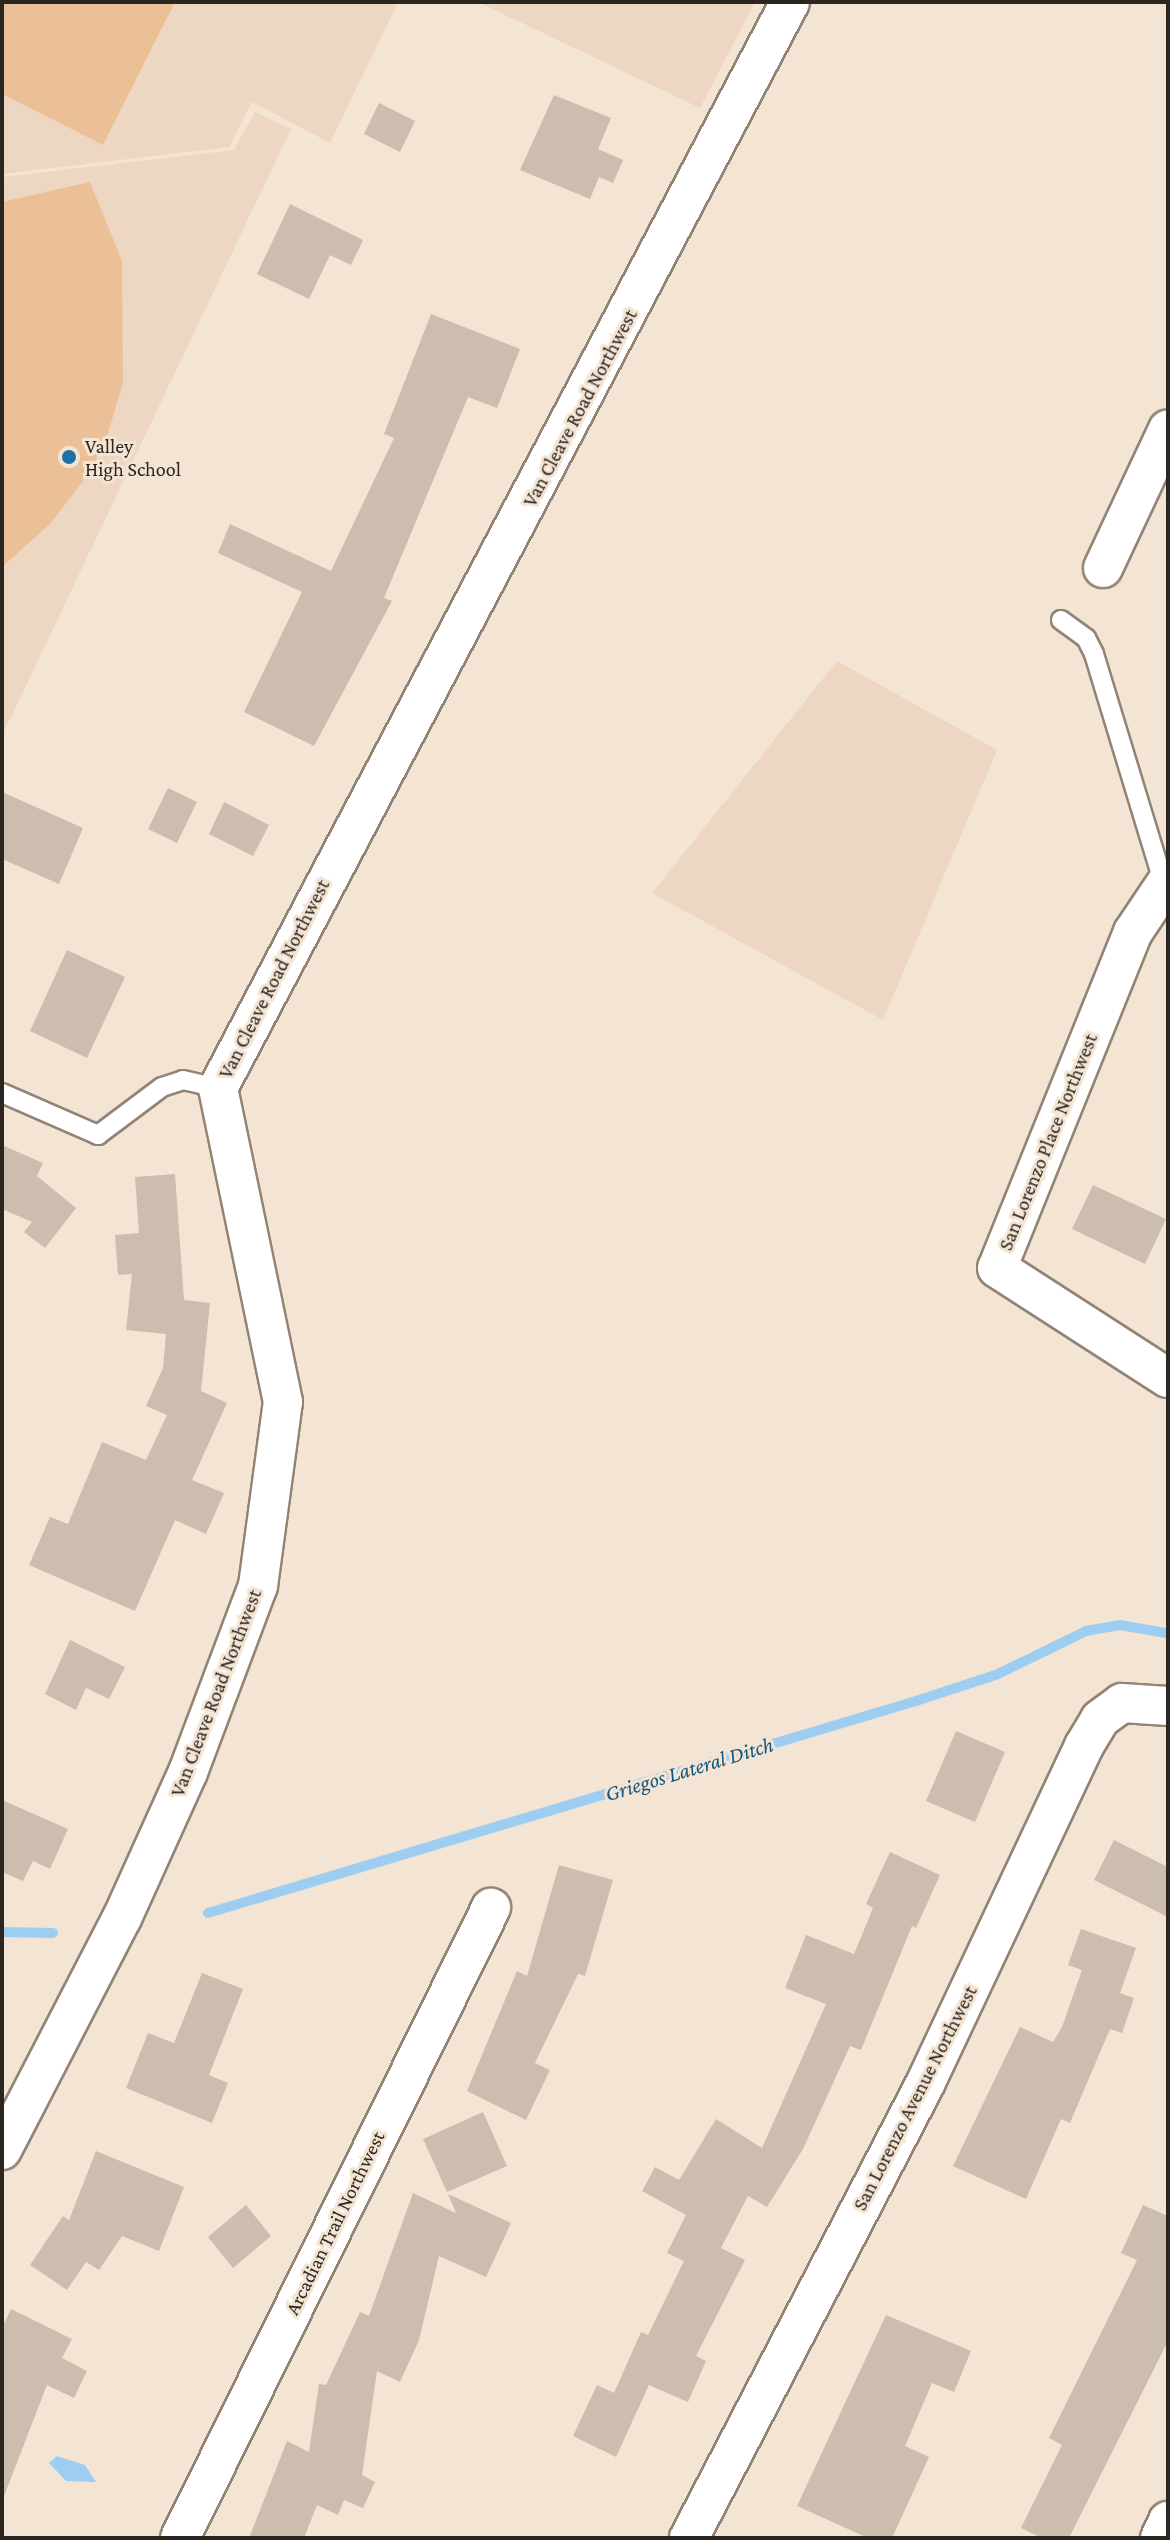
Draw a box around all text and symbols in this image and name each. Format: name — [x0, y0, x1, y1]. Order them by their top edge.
street label: Van Cleave Road Northwest — [518, 305, 642, 511]
place label: Valley High School — [85, 434, 181, 481]
marker: Valley High School — [60, 448, 78, 466]
street label: Van Cleave Road Northwest — [213, 875, 335, 1083]
street label: San Lorenzo Place Northwest — [993, 1030, 1103, 1254]
street label: Van Cleave Road Northwest — [165, 1586, 267, 1800]
water label: Griegos Lateral Ditch — [602, 1731, 776, 1807]
street label: San Lorenzo Avenue Northwest — [848, 1982, 982, 2214]
street label: Arcadian Trail Northwest — [280, 2127, 390, 2319]

